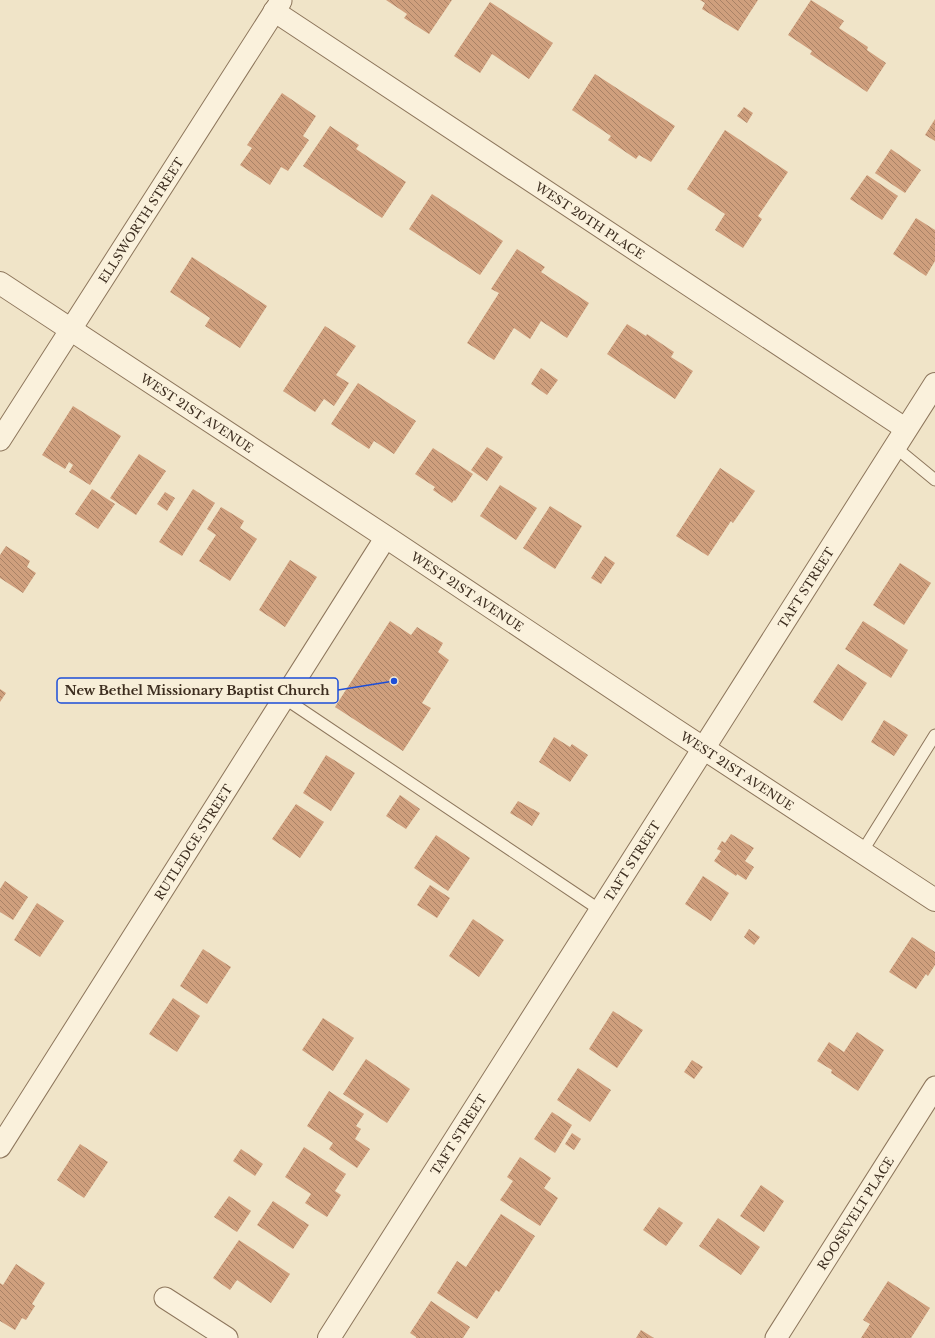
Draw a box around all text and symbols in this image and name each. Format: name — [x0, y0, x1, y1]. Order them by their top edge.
street label: ELLSWORTH STREET — [95, 154, 187, 286]
street label: WEST 20TH PLACE — [532, 178, 648, 262]
street label: WEST 21ST AVENUE — [137, 370, 257, 456]
street label: TAFT STREET — [775, 544, 837, 631]
street label: WEST 21ST AVENUE — [407, 548, 527, 634]
callout: New Bethel Missionary Baptist Church — [57, 678, 338, 703]
text: New Bethel Missionary Baptist Church — [65, 682, 330, 699]
street label: WEST 21ST AVENUE — [677, 727, 797, 813]
street label: RUTLEDGE STREET — [151, 781, 235, 902]
street label: TAFT STREET — [601, 818, 663, 904]
street label: TAFT STREET — [427, 1091, 490, 1178]
street label: ROOSEVELT PLACE — [814, 1153, 897, 1272]

